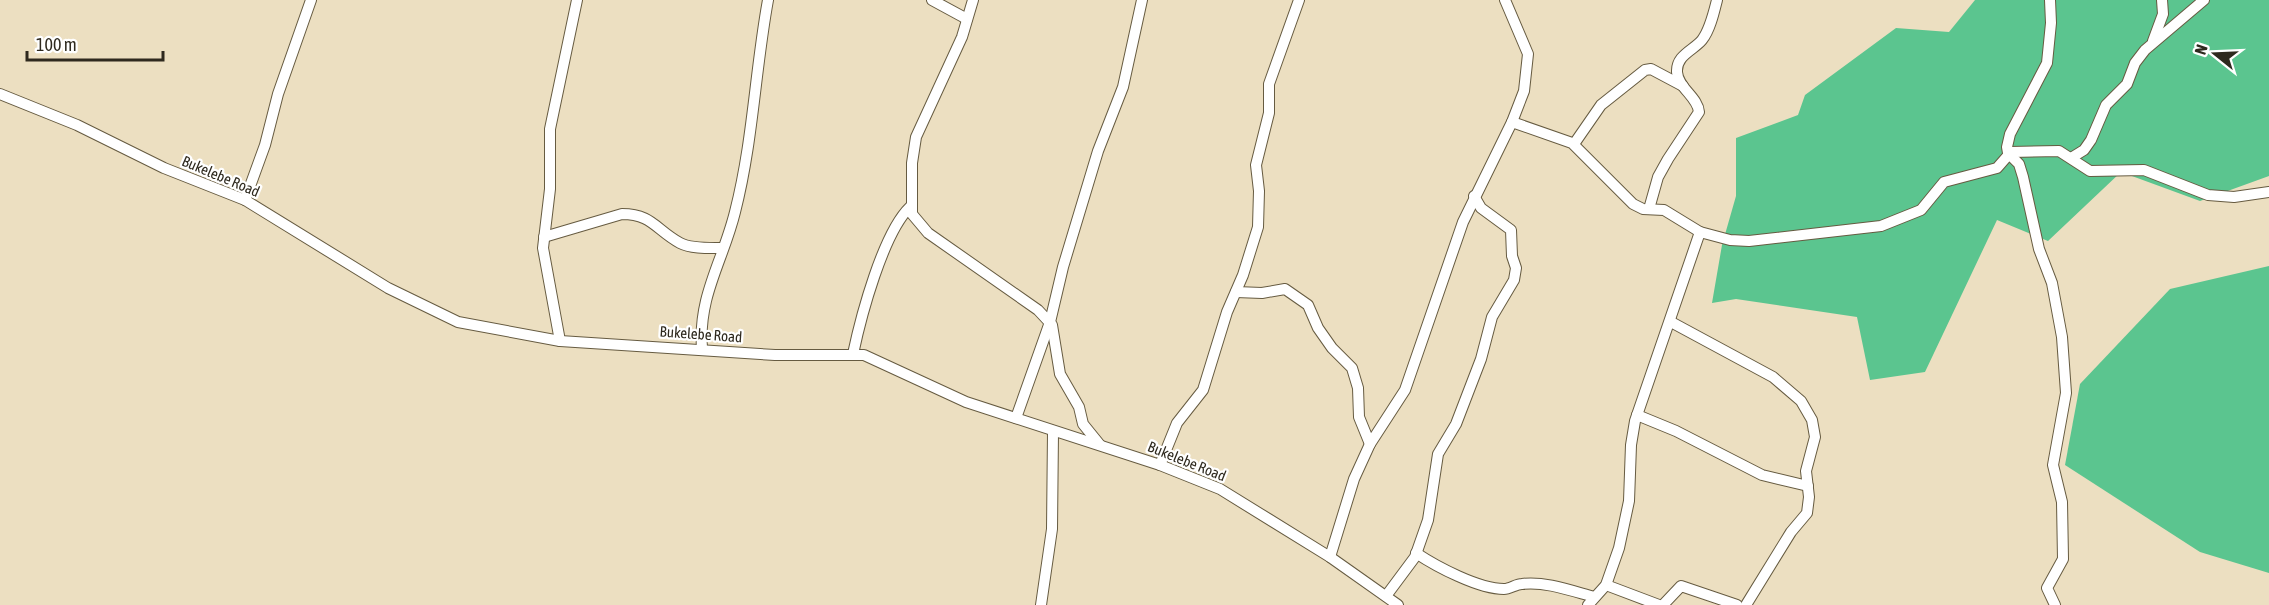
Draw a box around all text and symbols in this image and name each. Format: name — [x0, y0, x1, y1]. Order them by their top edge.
scale bar — [27, 24, 164, 62]
north arrow — [2185, 24, 2245, 84]
text: 100 m — [36, 34, 77, 55]
text: N — [2191, 42, 2211, 57]
street label: Bukelebe Road — [180, 152, 262, 200]
street label: Bukelebe Road — [659, 323, 743, 345]
street label: Bukelebe Road — [1145, 438, 1229, 484]

